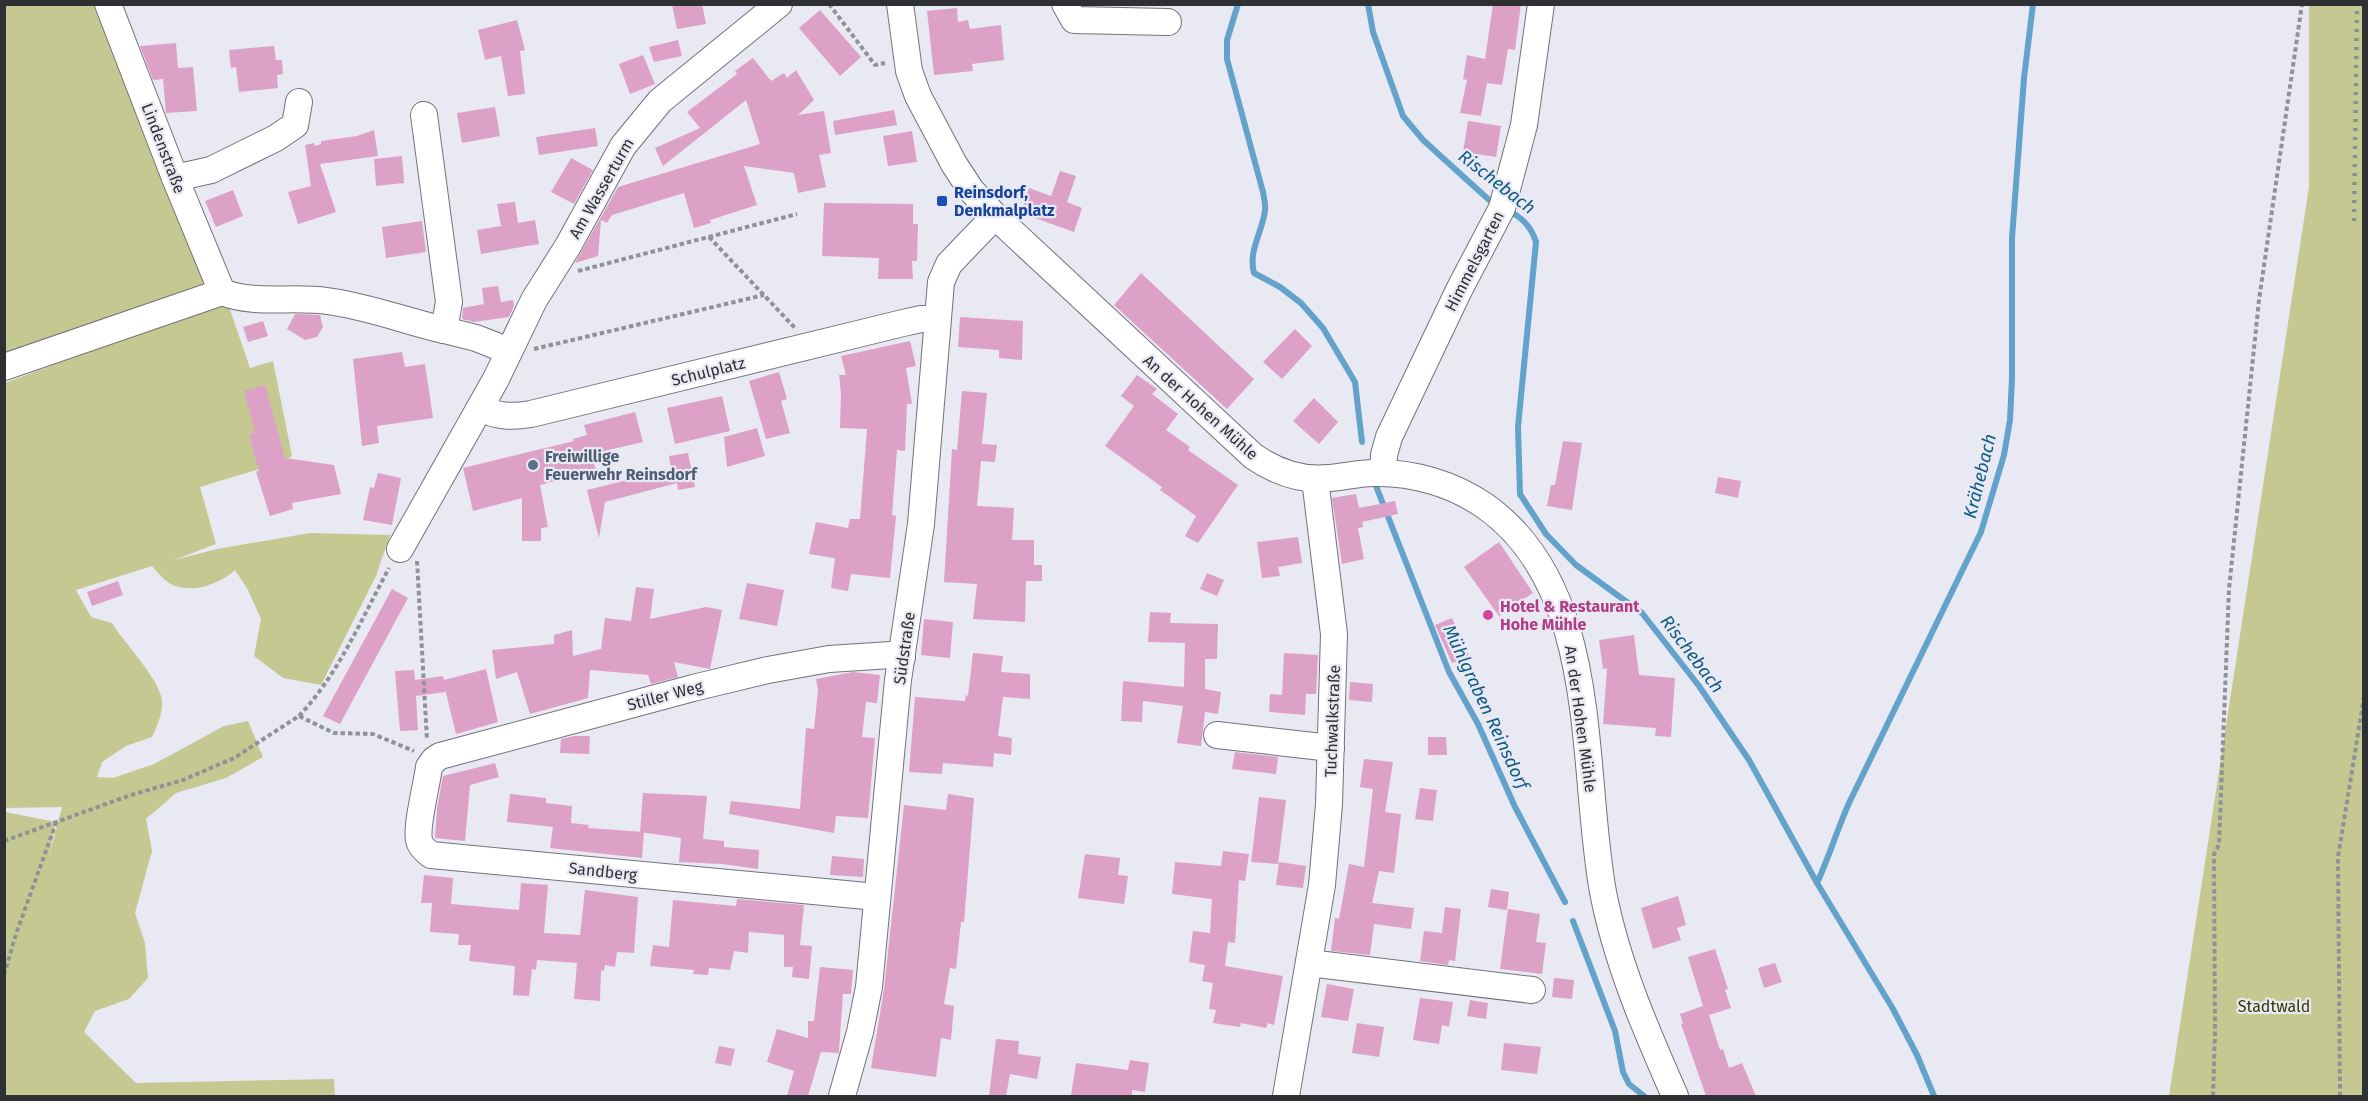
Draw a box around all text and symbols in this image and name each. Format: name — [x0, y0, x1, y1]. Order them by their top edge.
street label: Lindenstraße — [138, 100, 189, 196]
street label: Am Wasserturm — [565, 135, 638, 242]
water label: Rischebach — [1454, 145, 1540, 219]
place label: Reinsdorf, Denkmalplatz — [954, 183, 1055, 220]
marker: Reinsdorf, Denkmalplatz — [935, 194, 949, 208]
street label: Himmelsgarten — [1441, 208, 1508, 315]
street label: An der Hohen Mühle — [1139, 351, 1262, 464]
street label: Schulplatz — [669, 353, 747, 390]
water label: Krähebach — [1959, 431, 2001, 521]
place label: Freiwillige Feuerwehr Reinsdorf — [545, 447, 698, 484]
marker: Freiwillige Feuerwehr Reinsdorf — [526, 458, 540, 472]
place label: Hotel & Restaurant Hohe Mühle — [1500, 597, 1640, 634]
marker: Hotel & Restaurant Hohe Mühle — [1481, 608, 1495, 622]
street label: Südstraße — [890, 610, 919, 686]
water label: Rischebach — [1656, 611, 1728, 697]
water label: Mühlgraben Reinsdorf — [1438, 621, 1535, 796]
street label: An der Hohen Mühle — [1561, 645, 1600, 794]
street label: Tuchwalkstraße — [1321, 665, 1344, 778]
street label: Stiller Weg — [625, 676, 706, 715]
street label: Sandberg — [568, 858, 639, 885]
park label: Stadtwald — [2238, 997, 2310, 1016]

